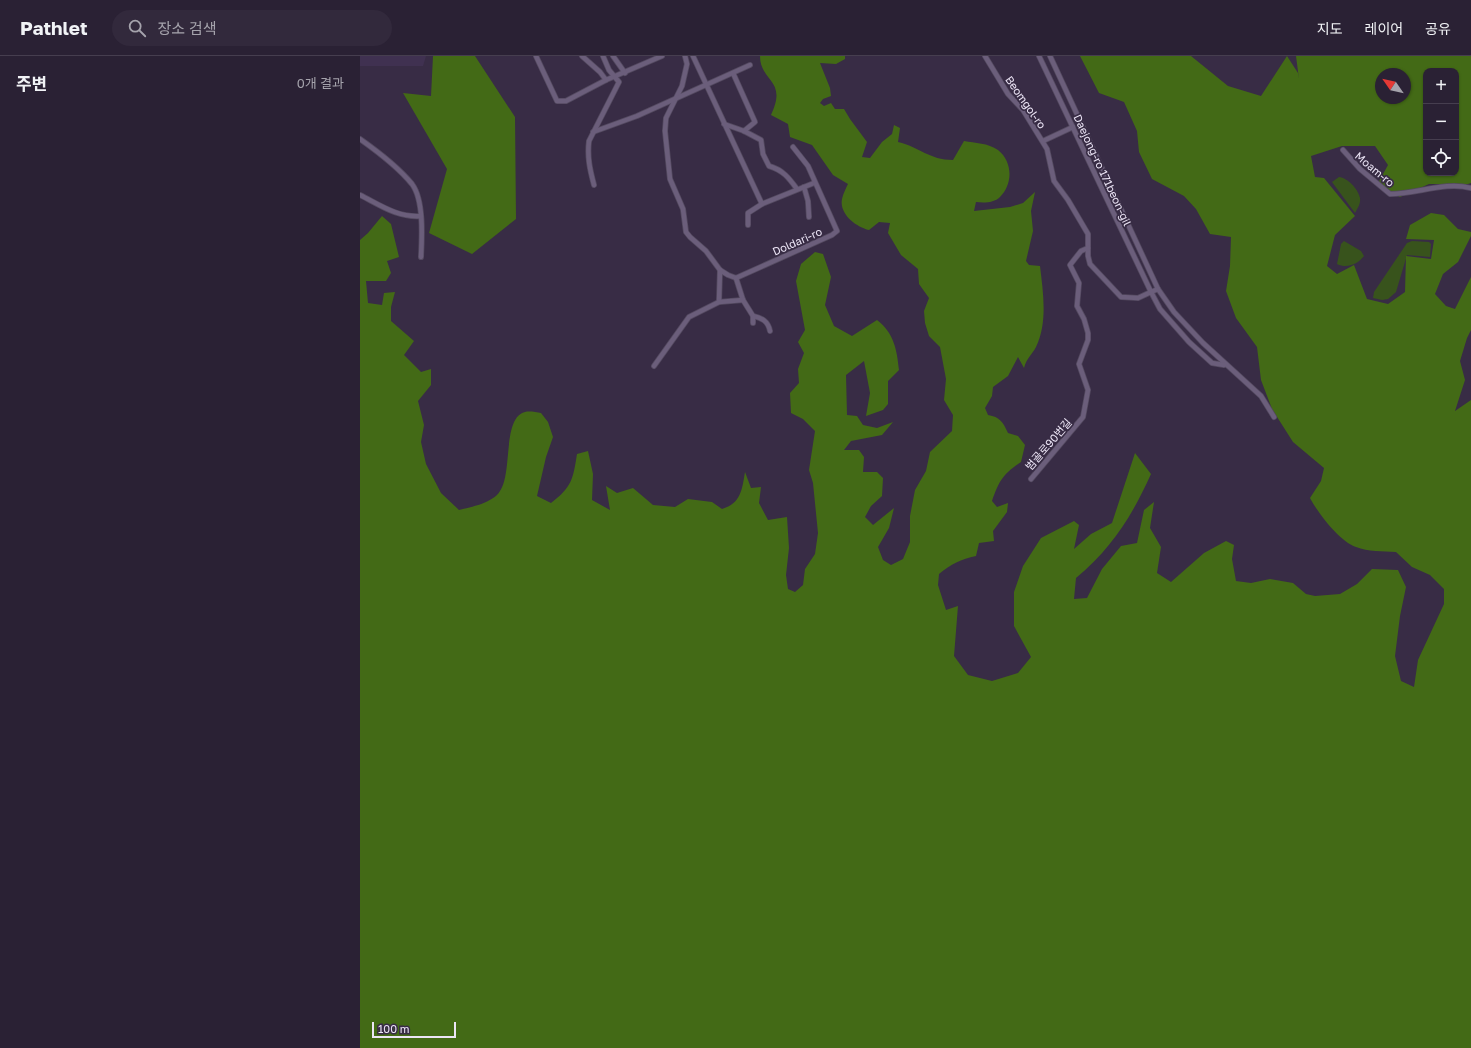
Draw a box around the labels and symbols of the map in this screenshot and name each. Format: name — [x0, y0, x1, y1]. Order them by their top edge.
north arrow — [1375, 68, 1411, 104]
street label: Beomgol-ro — [1003, 73, 1049, 131]
street label: Daejong-ro 171beon-gil — [1071, 112, 1135, 228]
street label: Moam-ro — [1353, 149, 1397, 189]
street label: Doldari-ro — [770, 224, 824, 258]
street label: 범골로90번길 — [1022, 416, 1074, 472]
scale bar — [372, 1020, 456, 1039]

